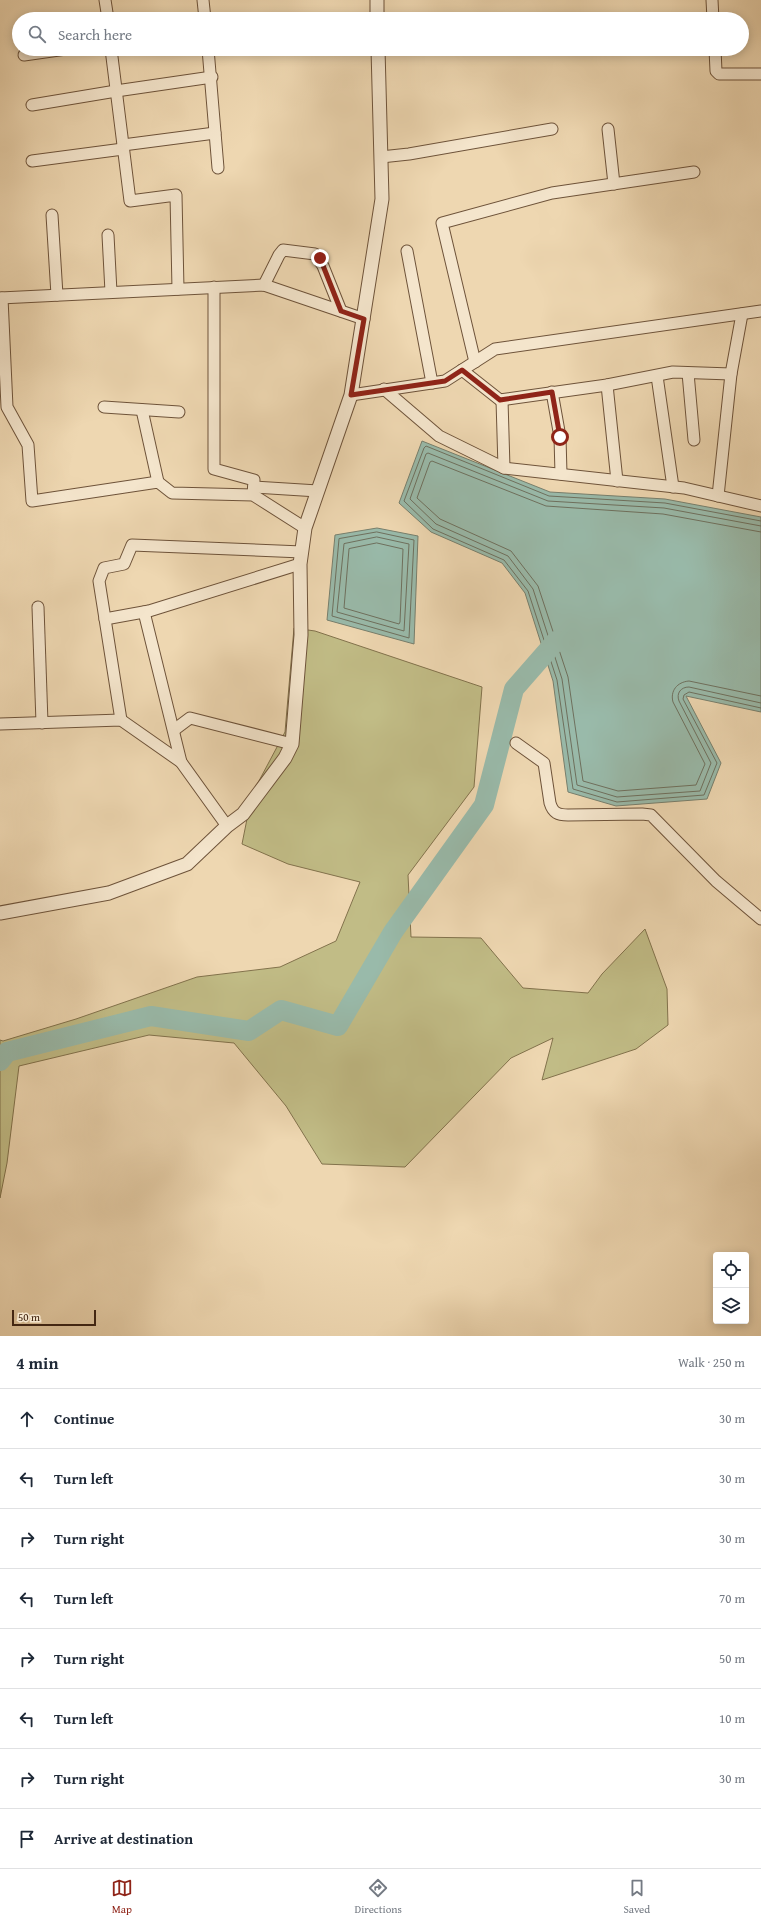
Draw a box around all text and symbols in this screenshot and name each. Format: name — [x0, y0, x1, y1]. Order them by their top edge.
search box — [12, 12, 749, 56]
icon: search — [26, 23, 48, 45]
text: Search here — [58, 24, 132, 45]
route end — [311, 249, 329, 267]
route start — [551, 428, 569, 446]
map controls — [713, 1252, 749, 1324]
button: locate — [713, 1252, 749, 1288]
button: layers — [713, 1288, 749, 1324]
scale bar — [12, 1308, 96, 1327]
text: 50 m — [18, 1309, 40, 1325]
text: 4 min — [16, 1350, 58, 1375]
text: Walk · 250 m — [678, 1353, 745, 1372]
icon: ahead — [16, 1408, 38, 1430]
text: Continue — [54, 1408, 115, 1429]
text: 30 m — [719, 1409, 745, 1428]
icon: left — [16, 1468, 38, 1490]
text: Turn left — [54, 1468, 113, 1489]
text: 30 m — [719, 1469, 745, 1488]
icon: right — [16, 1528, 38, 1550]
text: Turn right — [54, 1528, 125, 1549]
text: 30 m — [719, 1529, 745, 1548]
icon: left — [16, 1588, 38, 1610]
text: Turn left — [54, 1588, 113, 1609]
text: 70 m — [719, 1589, 745, 1608]
icon: right — [16, 1648, 38, 1670]
text: Turn right — [54, 1648, 125, 1669]
text: 50 m — [719, 1649, 745, 1668]
icon: left — [16, 1708, 38, 1730]
text: Turn left — [54, 1708, 113, 1729]
text: 10 m — [719, 1709, 745, 1728]
icon: right — [16, 1768, 38, 1790]
text: Turn right — [54, 1768, 125, 1789]
text: 30 m — [719, 1769, 745, 1788]
icon: arrive — [16, 1828, 38, 1850]
text: Arrive at destination — [54, 1828, 193, 1849]
tab: Map — [111, 1877, 133, 1917]
tab: Directions — [355, 1877, 402, 1917]
tab: Saved — [623, 1877, 650, 1917]

